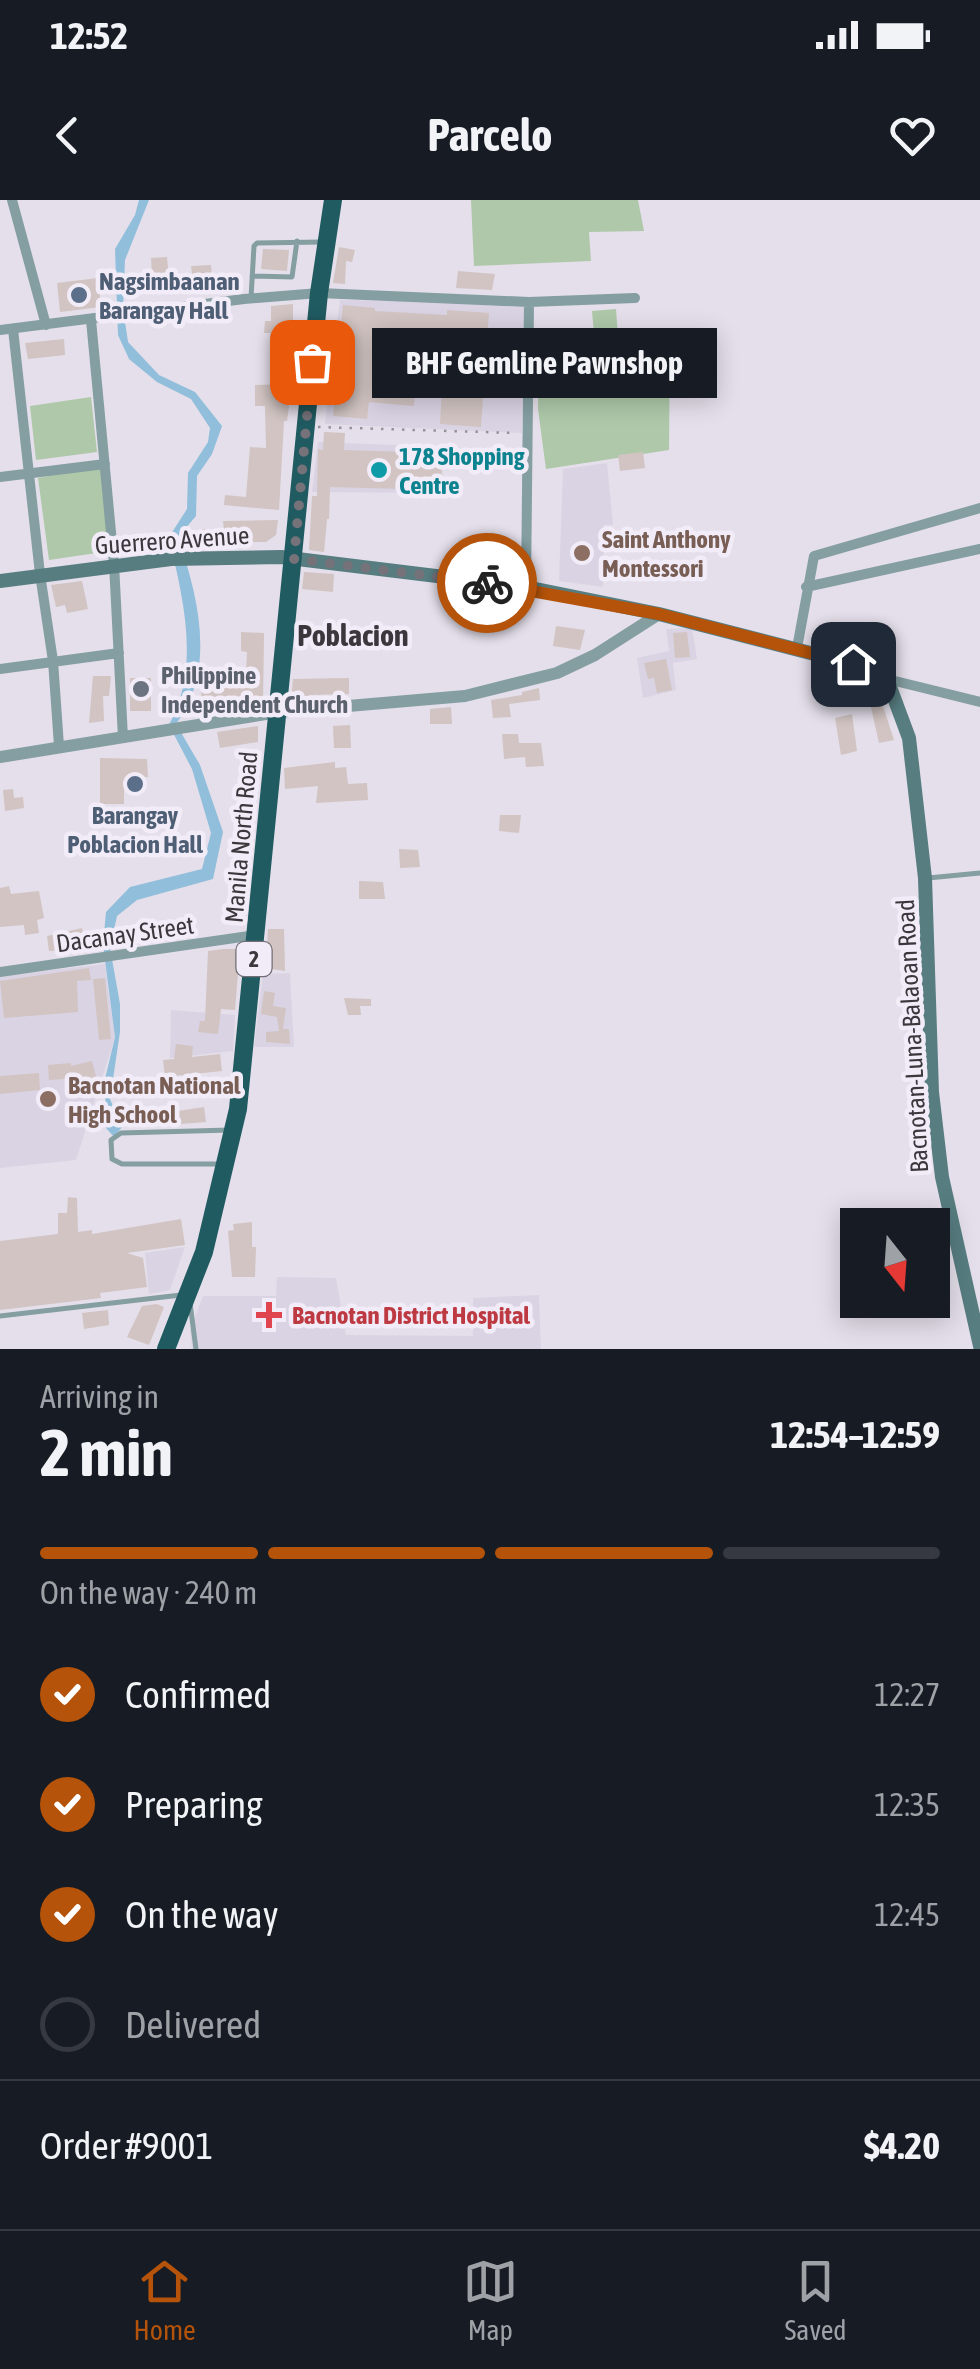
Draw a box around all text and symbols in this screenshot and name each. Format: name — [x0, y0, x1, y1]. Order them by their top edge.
text: 12:52 — [50, 14, 128, 57]
icon: back — [40, 108, 95, 163]
icon: heart — [885, 108, 940, 163]
text: Parcelo — [427, 109, 553, 161]
place label: Nagsimbaanan Barangay Hall — [99, 267, 240, 324]
marker: Nagsimbaanan Barangay Hall — [68, 284, 90, 306]
pin — [270, 320, 355, 405]
callout: BHF Gemline Pawnshop — [372, 327, 717, 397]
icon: bag — [285, 335, 340, 390]
text: BHF Gemline Pawnshop — [406, 344, 683, 381]
place label: 178 Shopping Centre — [399, 442, 525, 499]
marker: 178 Shopping Centre — [368, 459, 390, 481]
street label: Guerrero Avenue — [94, 521, 250, 559]
place label: Saint Anthony Montessori — [602, 525, 731, 582]
courier — [437, 533, 537, 633]
marker: Saint Anthony Montessori — [571, 542, 593, 564]
icon: bike — [460, 556, 515, 611]
district label: Poblacion — [297, 618, 409, 652]
pin — [811, 622, 896, 707]
icon: home — [826, 637, 881, 692]
place label: Philippine Independent Church — [161, 661, 348, 718]
marker: Philippine Independent Church — [130, 678, 152, 700]
street label: Manila North Road — [220, 750, 262, 924]
marker: Barangay Poblacion Hall — [124, 773, 146, 795]
place label: Barangay Poblacion Hall — [67, 801, 203, 858]
street label: Bacnotan-Luna-Balaoan Road — [891, 898, 933, 1174]
street label: Dacanay Street — [54, 910, 196, 958]
road number: 2 — [236, 942, 272, 976]
place label: Bacnotan National High School — [68, 1071, 241, 1128]
marker: Bacnotan National High School — [37, 1088, 59, 1110]
north arrow — [840, 1208, 950, 1318]
map controls — [840, 1208, 950, 1318]
place label: Bacnotan District Hospital — [292, 1301, 530, 1329]
marker: Bacnotan District Hospital — [256, 1302, 282, 1328]
text: Arriving in — [40, 1378, 159, 1415]
text: 12:54–12:59 — [770, 1413, 940, 1456]
text: 2 min — [40, 1415, 173, 1490]
text: On the way · 240 m — [40, 1574, 257, 1611]
icon: check — [40, 1667, 95, 1722]
text: Confirmed — [125, 1673, 271, 1716]
text: 12:27 — [874, 1676, 940, 1713]
icon: check — [40, 1777, 95, 1832]
text: Preparing — [125, 1783, 263, 1826]
text: 12:35 — [874, 1786, 940, 1823]
icon: check — [40, 1887, 95, 1942]
text: On the way — [125, 1893, 278, 1936]
text: 12:45 — [874, 1896, 940, 1933]
text: Delivered — [125, 2003, 261, 2046]
text: Order #9001 — [40, 2124, 213, 2167]
text: $4.20 — [864, 2124, 940, 2167]
tab: Home — [133, 2254, 196, 2346]
tab: Map — [463, 2254, 518, 2346]
tab: Saved — [785, 2254, 847, 2346]

